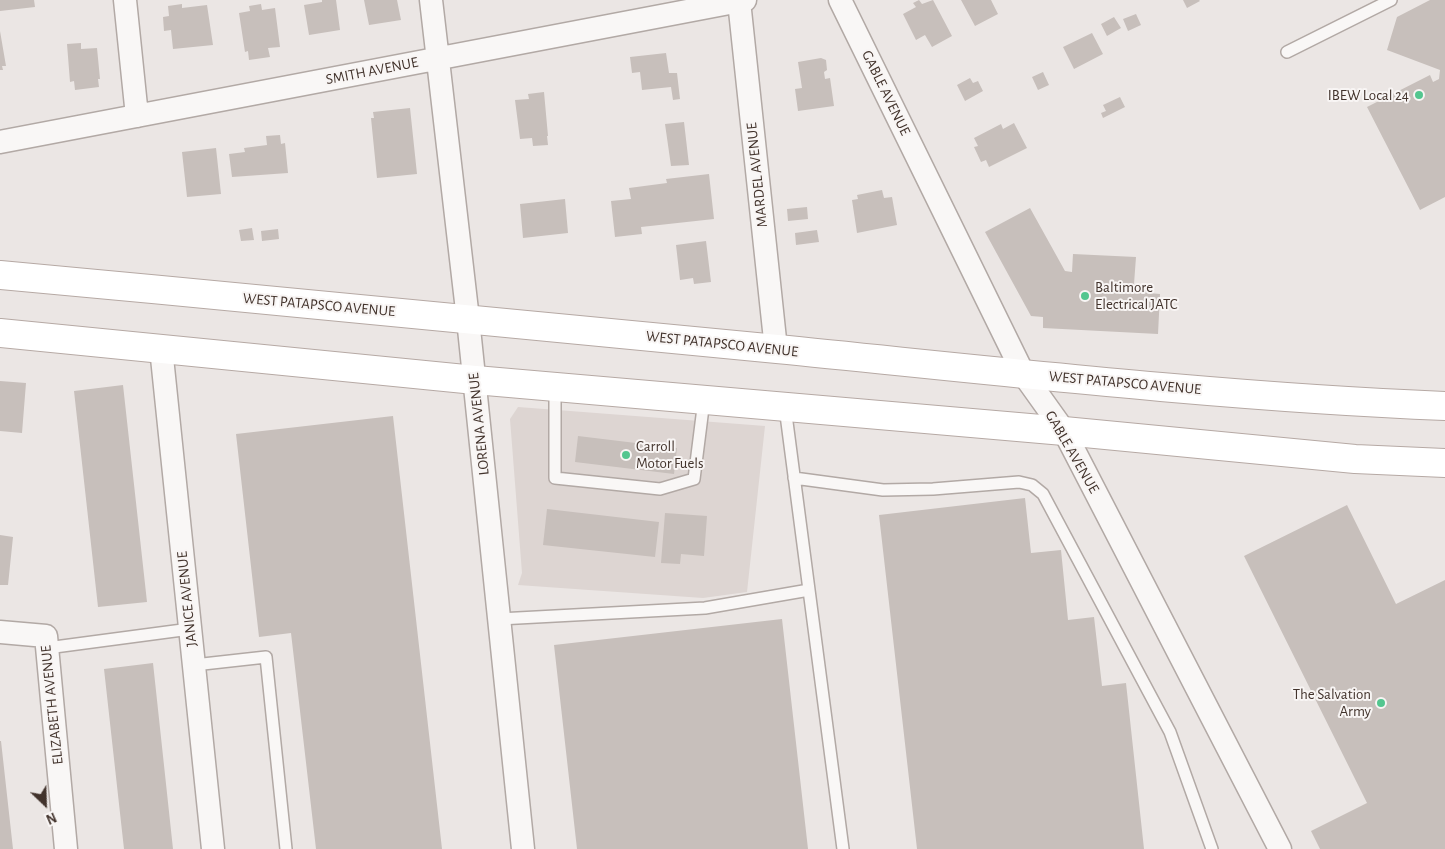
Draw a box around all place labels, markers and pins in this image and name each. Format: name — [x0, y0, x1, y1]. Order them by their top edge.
place label: IBEW Local 24 — [1328, 86, 1409, 104]
marker: IBEW Local 24 — [1413, 89, 1425, 101]
place label: Baltimore Electrical JATC — [1095, 278, 1178, 313]
marker: Baltimore Electrical JATC — [1079, 290, 1091, 302]
place label: Carroll Motor Fuels — [636, 437, 704, 472]
marker: Carroll Motor Fuels — [620, 449, 632, 461]
place label: The Salvation Army — [1293, 685, 1371, 720]
marker: The Salvation Army — [1375, 697, 1387, 709]

